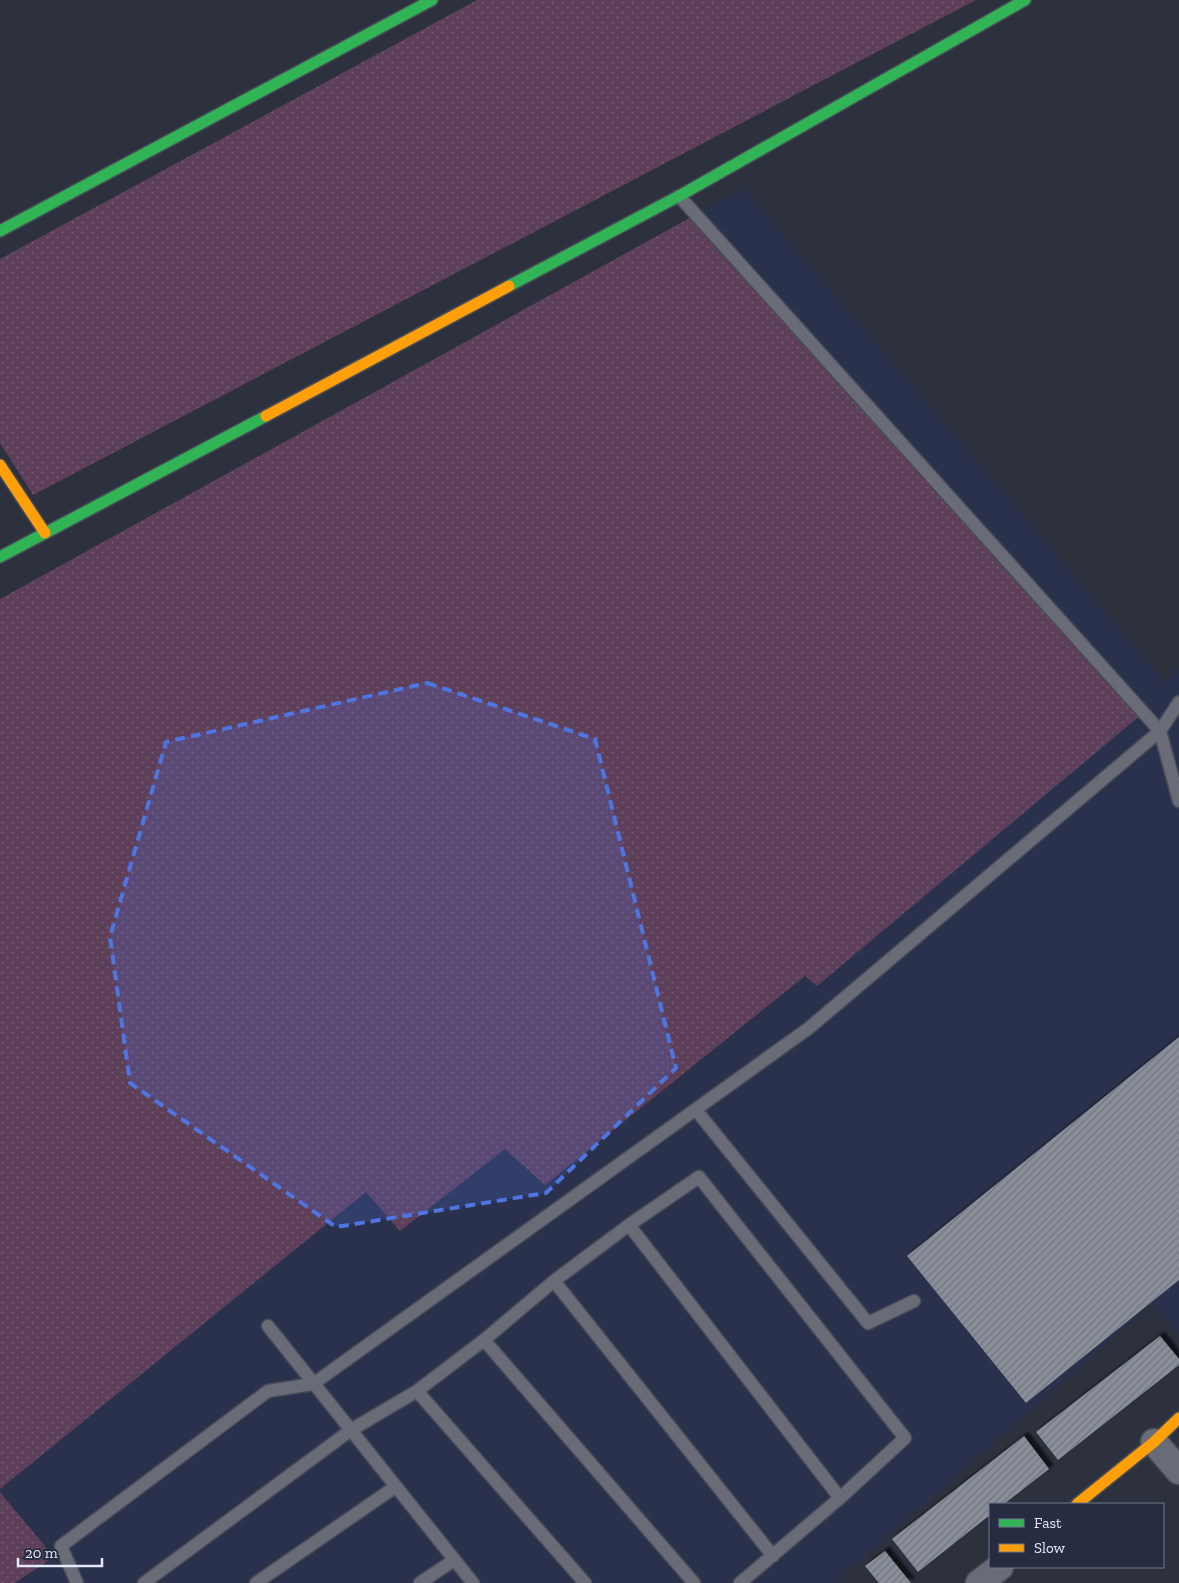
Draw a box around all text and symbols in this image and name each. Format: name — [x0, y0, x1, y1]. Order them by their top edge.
legend — [989, 1503, 1164, 1568]
text: Fast — [1034, 1514, 1062, 1532]
scale bar — [18, 1536, 101, 1568]
text: Slow — [1034, 1539, 1066, 1557]
text: 20 m — [25, 1544, 58, 1562]

